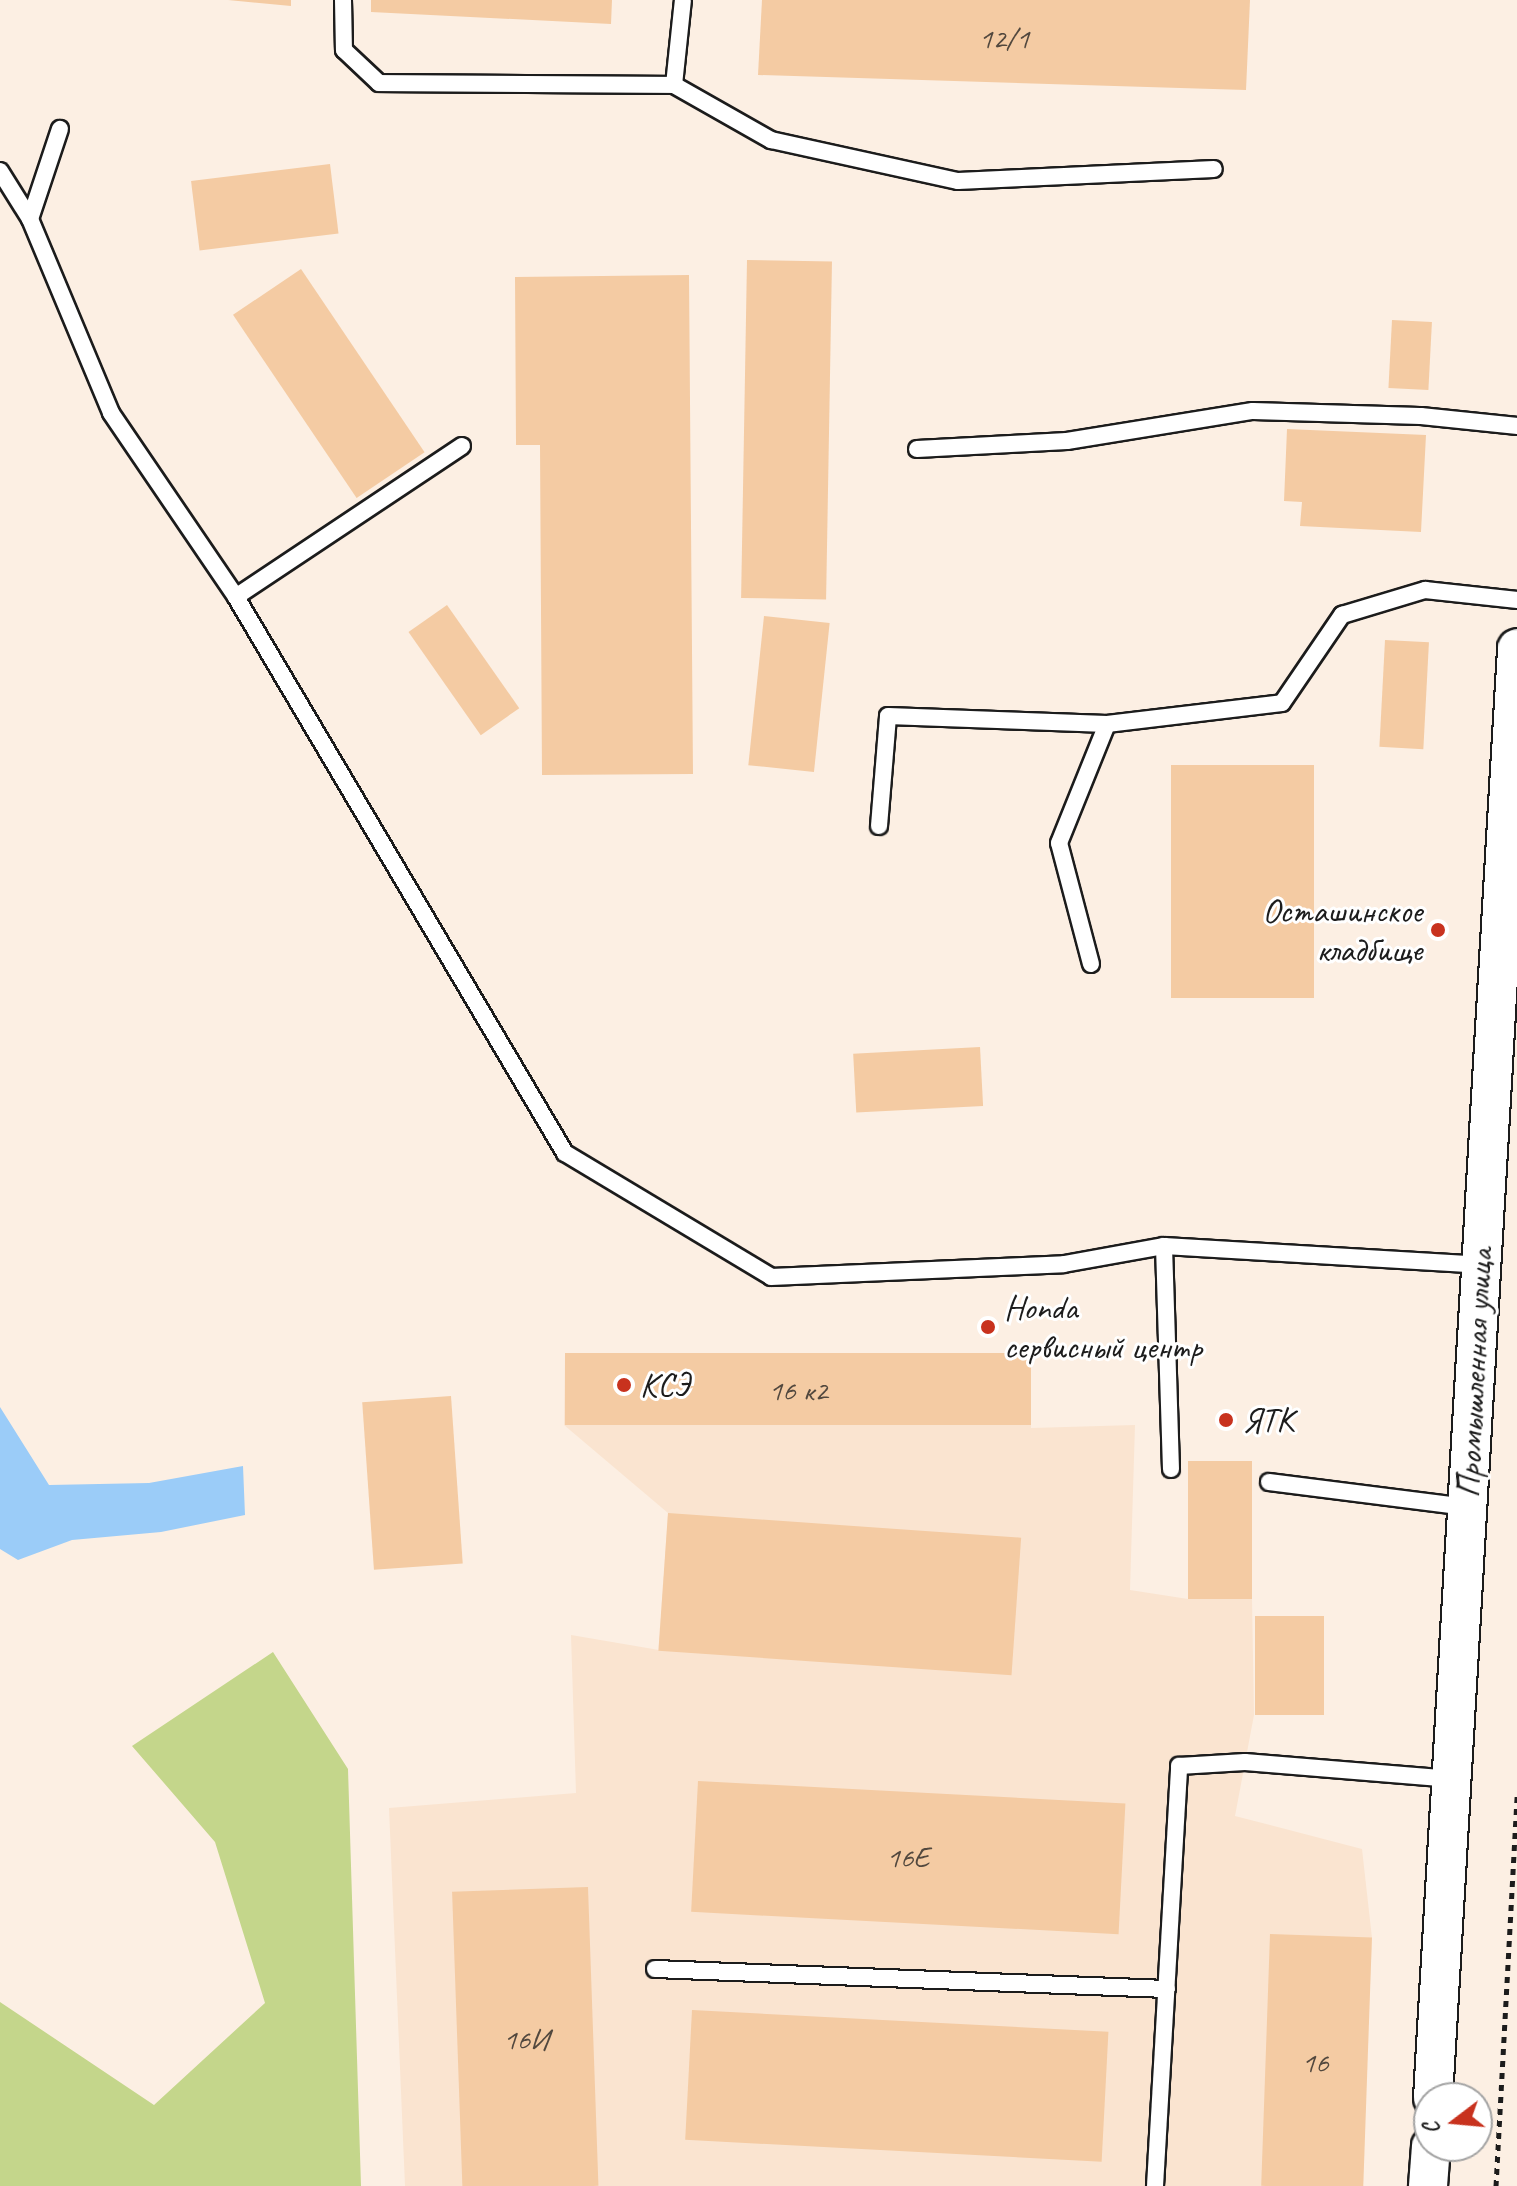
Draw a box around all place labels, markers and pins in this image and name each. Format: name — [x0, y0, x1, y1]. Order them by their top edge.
place label: Осташинское кладбище — [1262, 890, 1422, 970]
marker: Осташинское кладбище — [1429, 921, 1447, 939]
place label: Honda сервисный центр — [1004, 1287, 1202, 1366]
marker: Honda сервисный центр — [979, 1318, 997, 1336]
place label: КСЭ — [640, 1365, 689, 1405]
marker: КСЭ — [615, 1376, 633, 1394]
place label: ЯТК — [1242, 1400, 1293, 1440]
marker: ЯТК — [1217, 1411, 1235, 1429]

